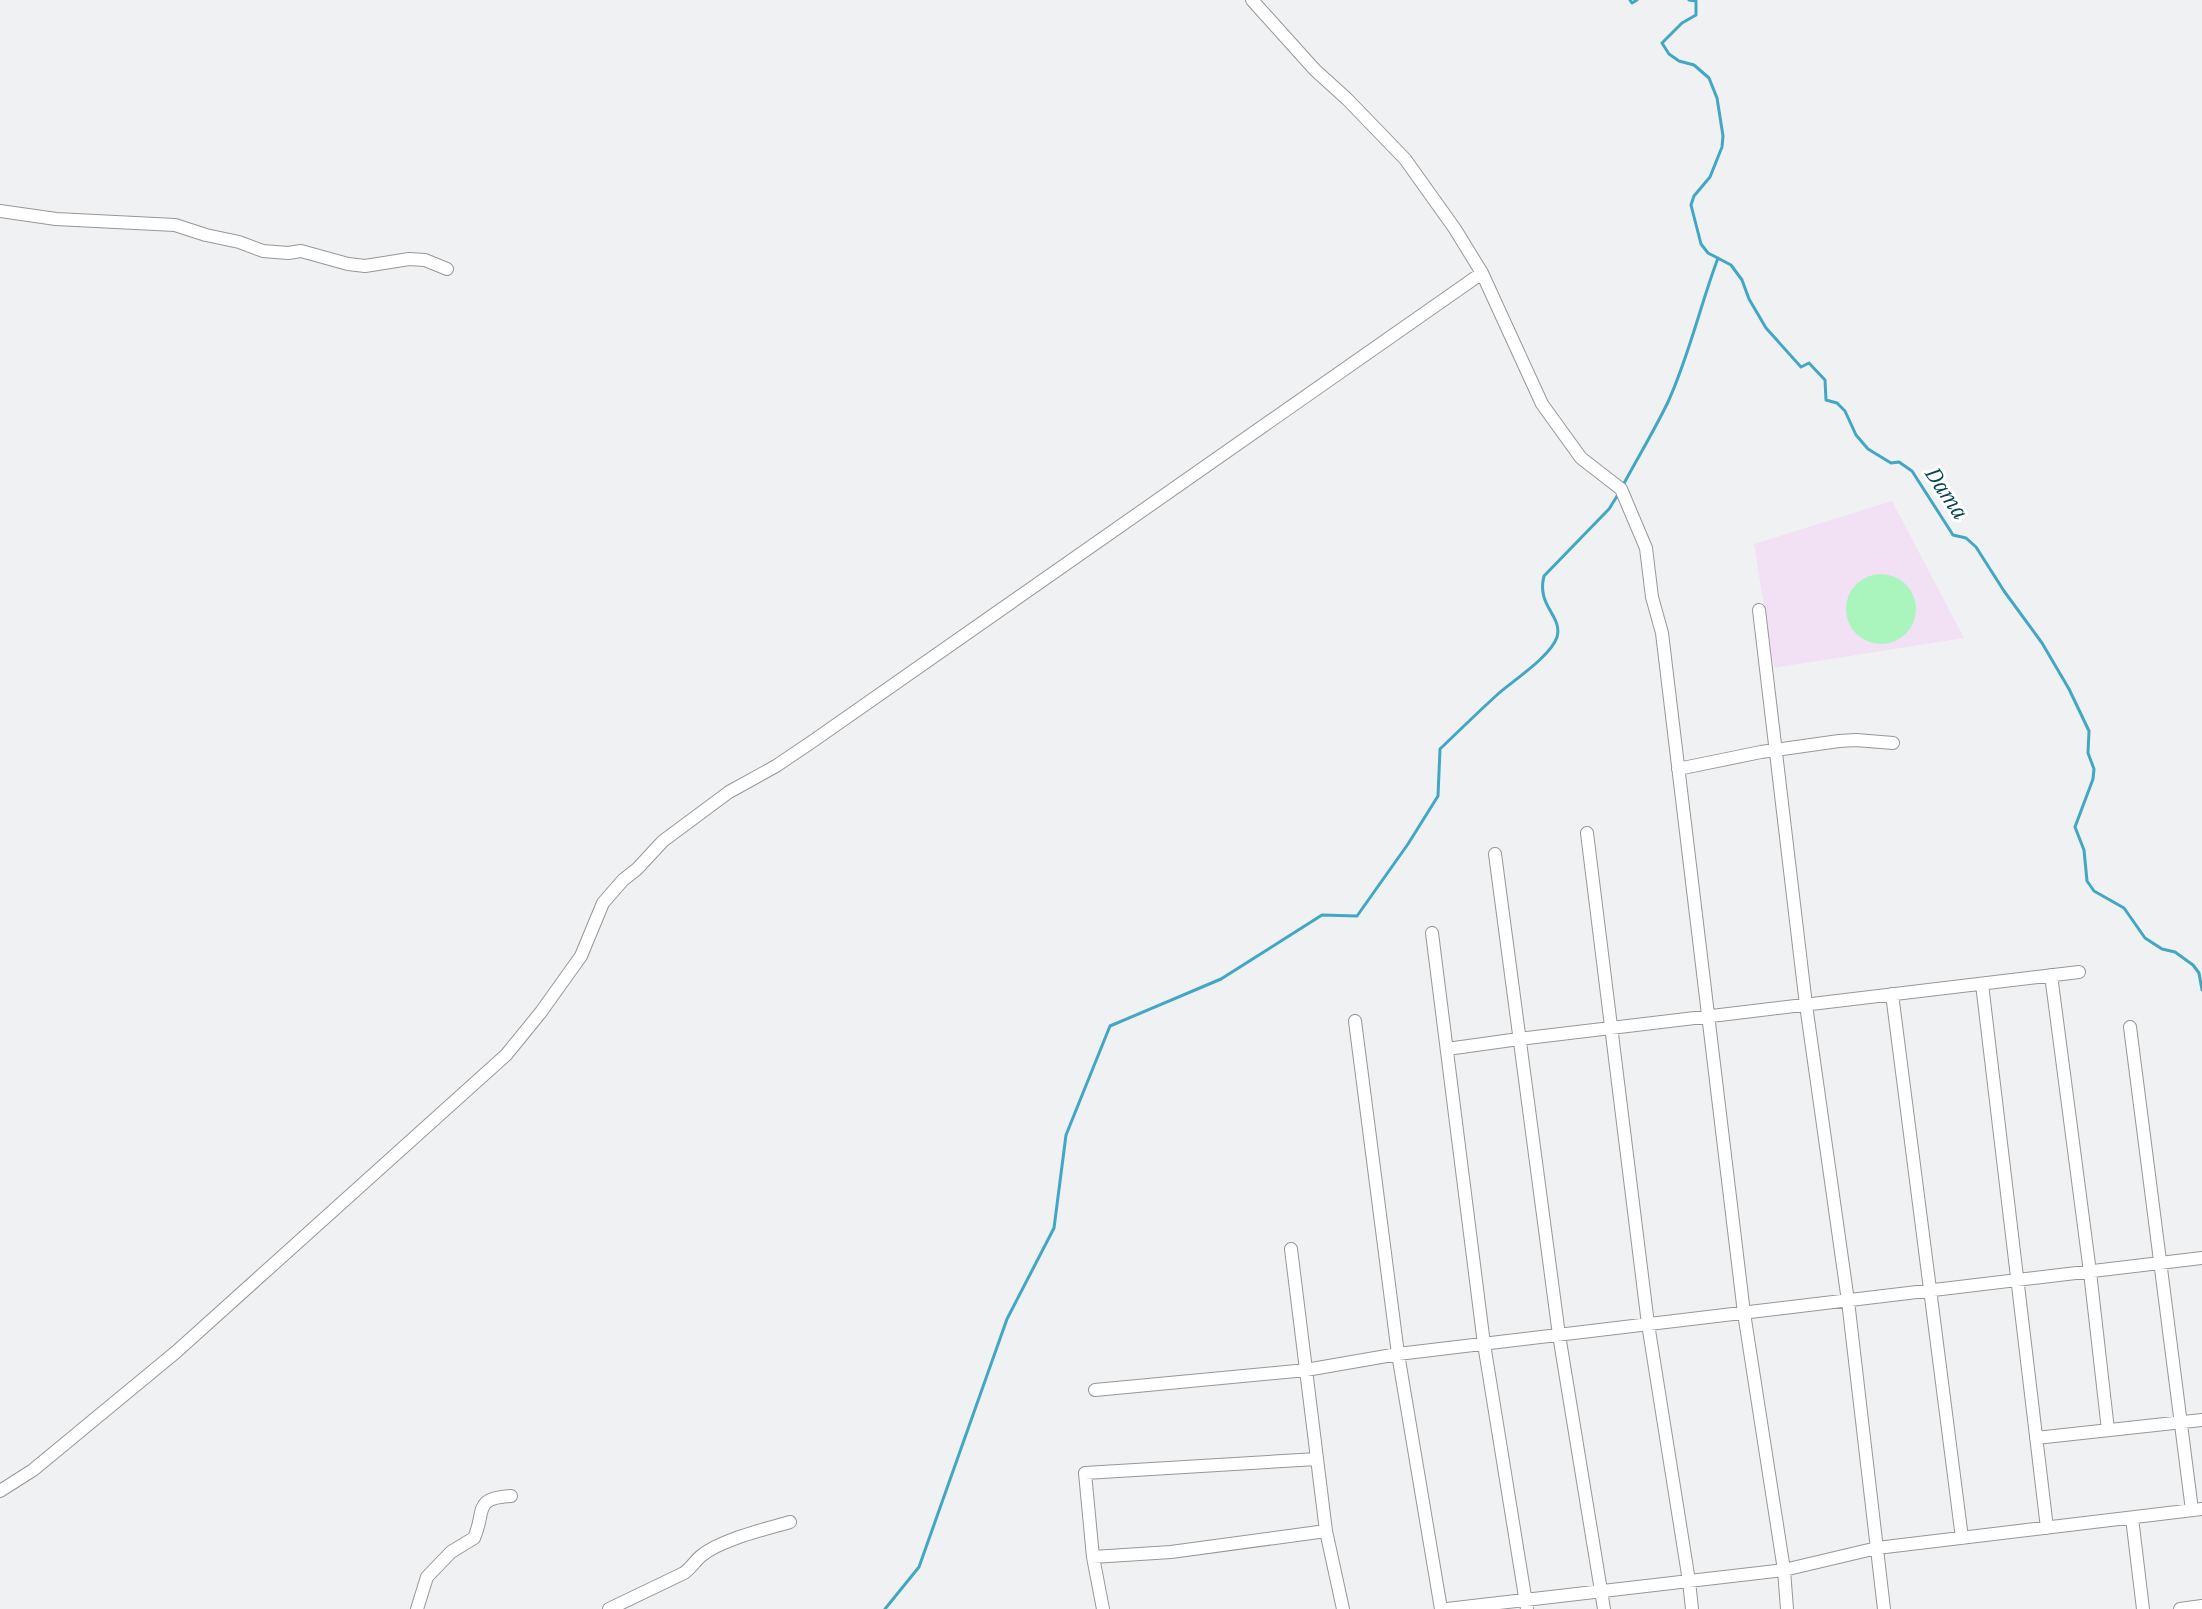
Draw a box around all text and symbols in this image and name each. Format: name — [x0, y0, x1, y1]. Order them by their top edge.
water label: Dama — [1919, 460, 1975, 525]

